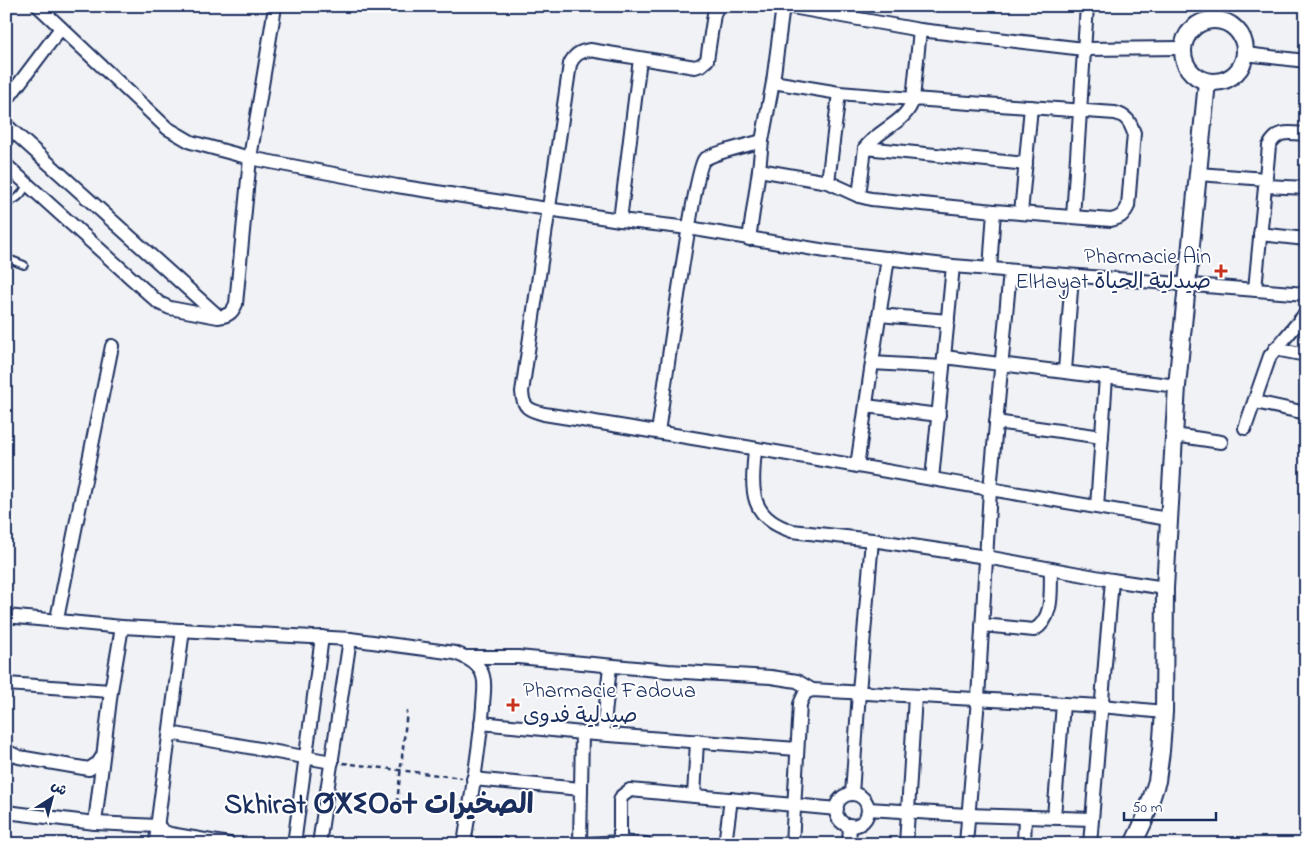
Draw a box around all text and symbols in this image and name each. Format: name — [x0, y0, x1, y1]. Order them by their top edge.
place label: Pharmacie Ain ElHayat صيدلية الحياة — [1016, 242, 1211, 300]
marker: Pharmacie Ain ElHayat صيدلية الحياة — [1215, 265, 1227, 277]
place label: Pharmacie Fadoua صيدلية فدوى — [523, 676, 696, 733]
marker: Pharmacie Fadoua صيدلية فدوى — [507, 699, 519, 711]
north arrow — [28, 772, 78, 822]
text: ش — [46, 776, 71, 802]
district label: Skhirat ⵚⵅⵉⵔⴰⵜ الصخيرات — [224, 786, 534, 827]
scale bar — [1124, 790, 1217, 822]
text: 50 m — [1132, 797, 1163, 819]

